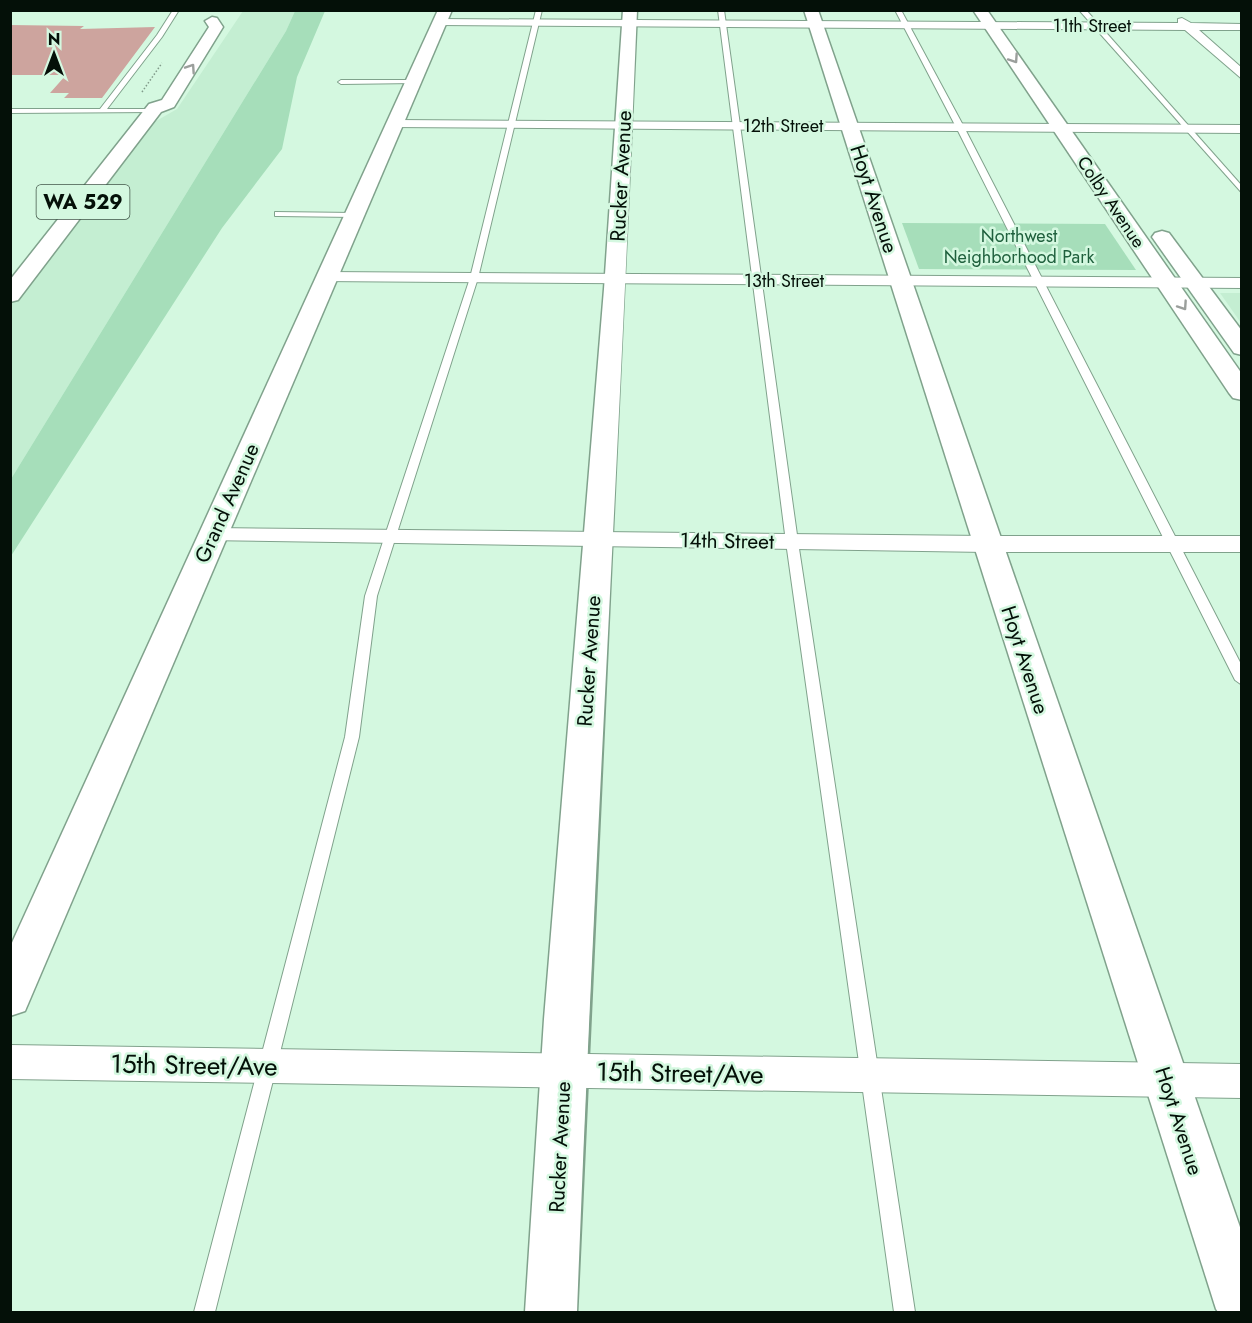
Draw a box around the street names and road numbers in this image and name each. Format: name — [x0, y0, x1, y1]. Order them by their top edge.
street label: 11th Street — [1053, 13, 1132, 39]
street label: Rucker Avenue — [603, 109, 639, 242]
street label: 12th Street — [743, 113, 824, 139]
street label: Hoyt Avenue — [842, 141, 906, 257]
street label: Colby Avenue — [1071, 151, 1151, 253]
road number: WA 529 — [36, 185, 130, 219]
street label: 13th Street — [744, 268, 825, 294]
street label: Grand Avenue — [187, 438, 267, 568]
street label: 14th Street — [680, 525, 774, 557]
street label: Rucker Avenue — [569, 594, 609, 728]
street label: Hoyt Avenue — [993, 602, 1057, 718]
street label: 15th Street/Ave — [110, 1045, 278, 1085]
street label: 15th Street/Ave — [596, 1053, 764, 1093]
street label: Hoyt Avenue — [1147, 1063, 1211, 1179]
street label: Rucker Avenue — [542, 1080, 578, 1213]

